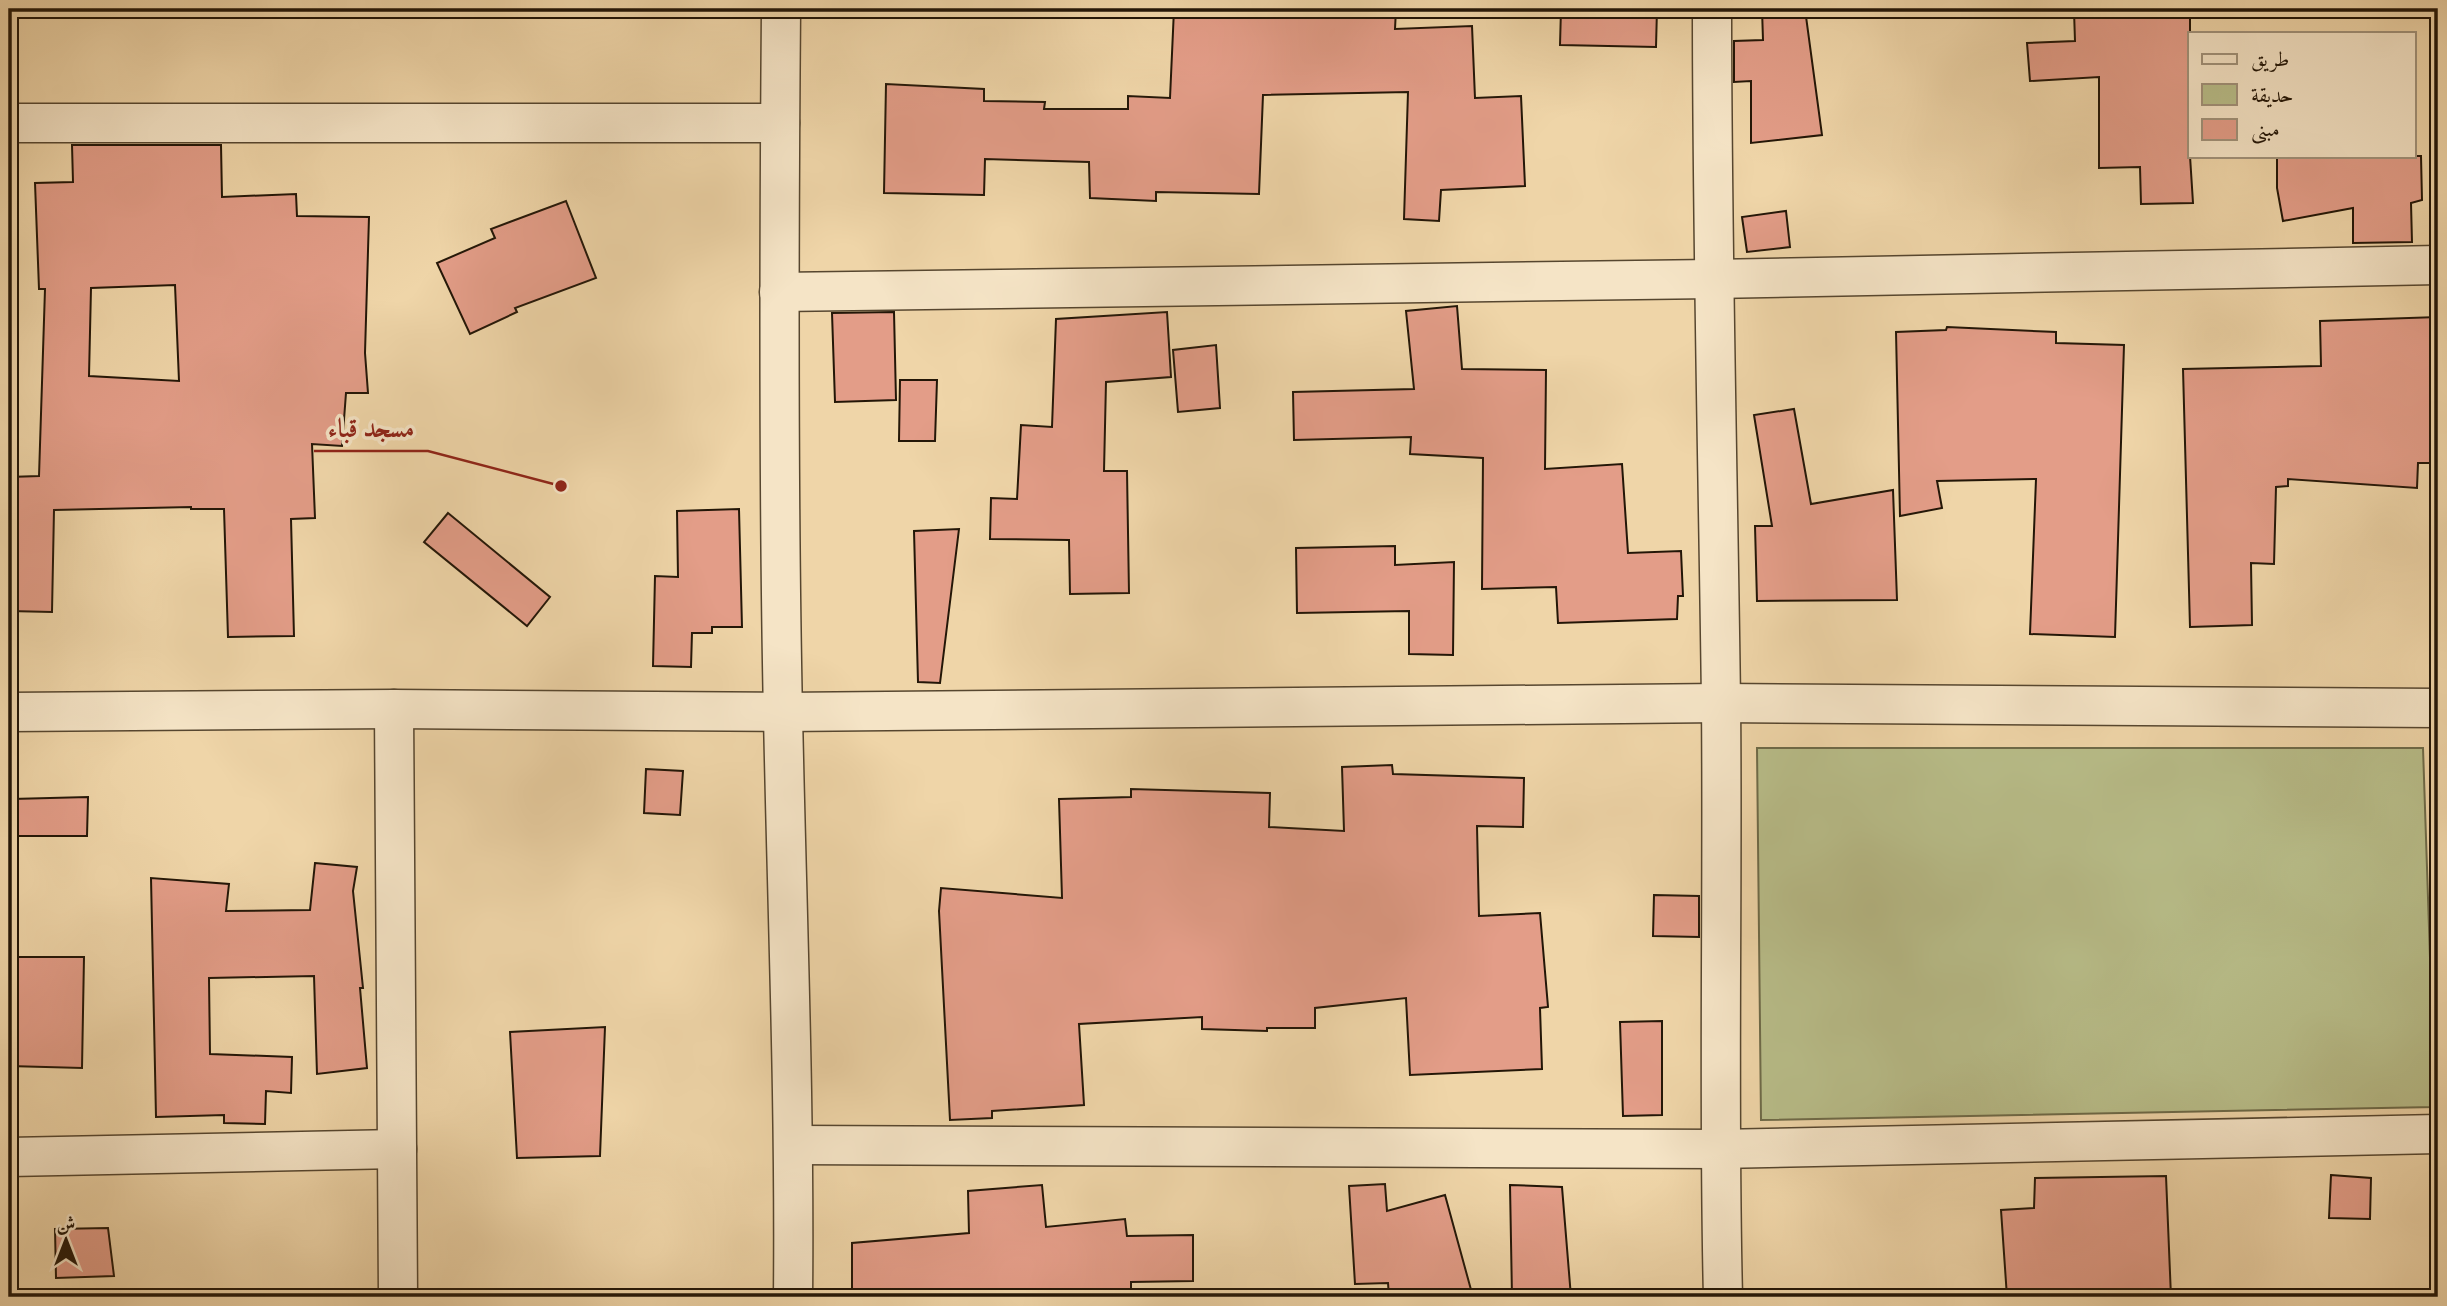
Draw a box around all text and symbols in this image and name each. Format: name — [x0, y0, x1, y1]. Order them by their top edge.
legend — [2188, 32, 2416, 158]
text: طريق — [2251, 47, 2289, 74]
text: حديقة — [2251, 83, 2294, 110]
text: مبنى — [2251, 117, 2280, 144]
callout: مسجد قباء — [314, 404, 428, 451]
text: مسجد قباء — [328, 413, 414, 446]
north arrow — [32, 1204, 102, 1274]
text: ش — [57, 1213, 75, 1237]

